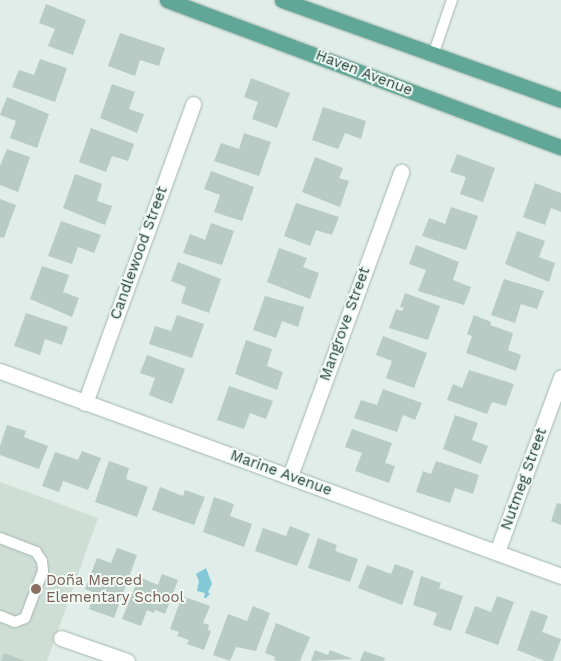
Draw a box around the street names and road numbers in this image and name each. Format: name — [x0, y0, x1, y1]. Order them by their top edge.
street label: Haven Avenue — [313, 46, 415, 100]
street label: Candlewood Street — [107, 184, 171, 322]
street label: Mangrove Street — [316, 265, 374, 383]
street label: Nutmeg Street — [497, 425, 551, 533]
street label: Marine Avenue — [227, 446, 335, 500]

